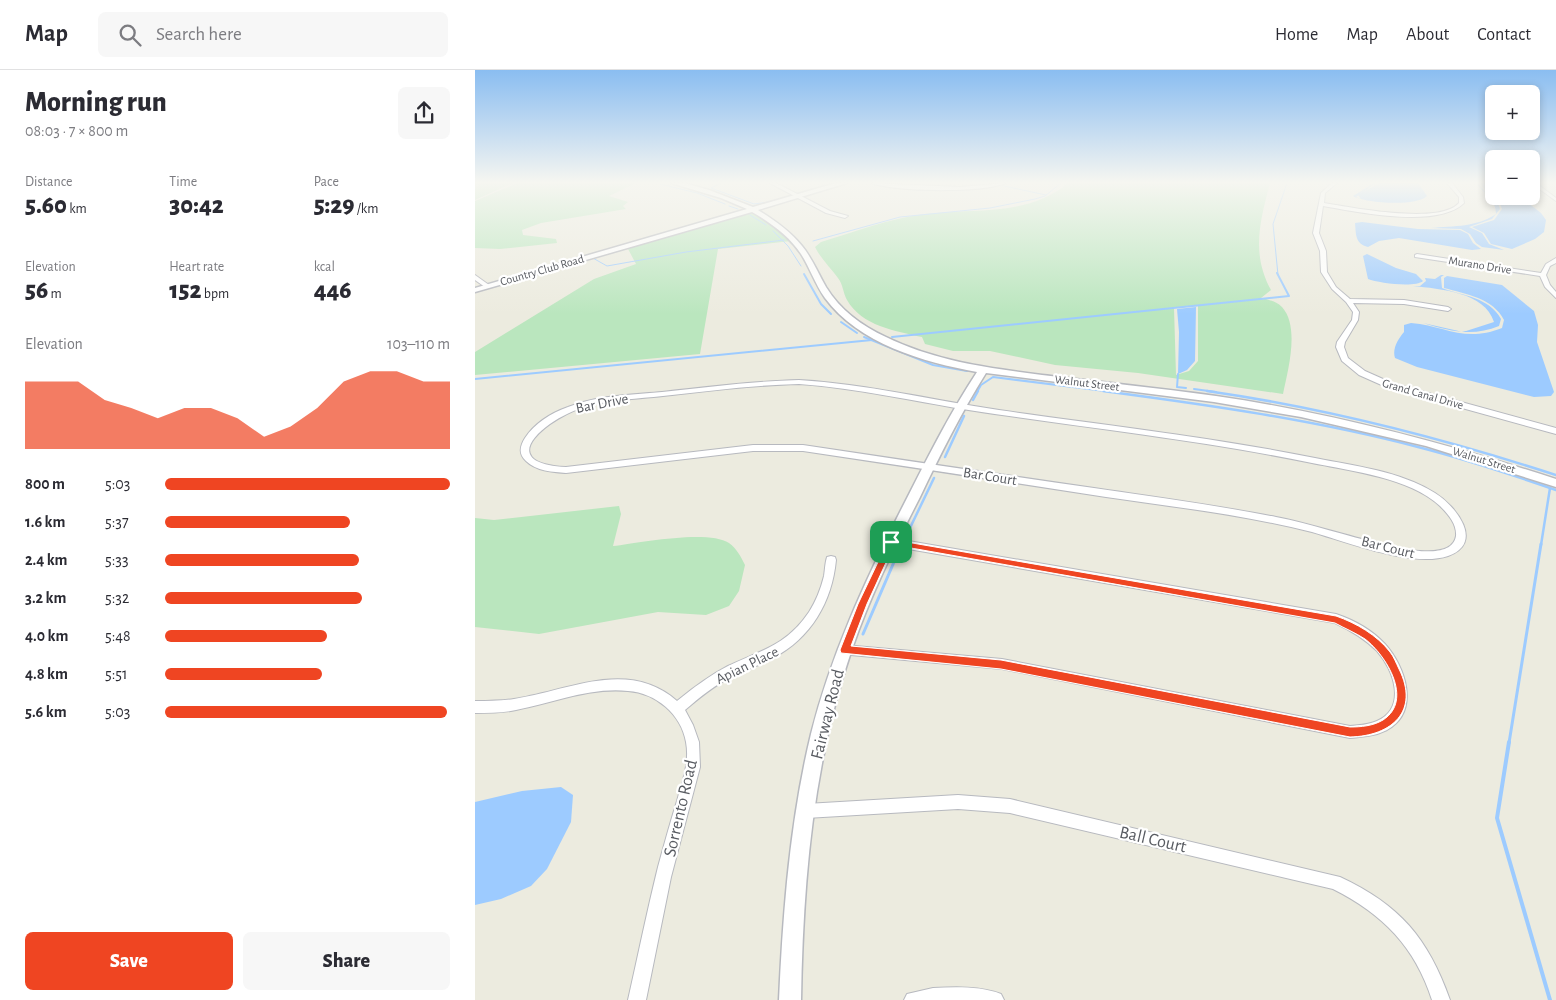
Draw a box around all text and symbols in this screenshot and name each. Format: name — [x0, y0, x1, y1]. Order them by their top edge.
search box — [98, 12, 448, 57]
icon: search — [116, 21, 144, 49]
text: Map — [25, 22, 68, 46]
text: Search here — [156, 25, 242, 44]
text: Home — [1275, 26, 1318, 44]
text: Map — [1346, 26, 1378, 44]
text: About — [1406, 26, 1449, 44]
text: Contact — [1477, 26, 1531, 44]
map controls — [1485, 85, 1540, 205]
button: + — [1485, 85, 1540, 140]
button: share — [398, 87, 450, 139]
text: Morning run — [25, 89, 167, 117]
text: 08:03 · 7 × 800 m — [25, 123, 128, 139]
button: − — [1485, 150, 1540, 205]
text: Distance — [25, 175, 72, 189]
text: Time — [169, 175, 197, 189]
text: Pace — [314, 175, 339, 189]
text: 5.60 — [25, 193, 67, 218]
text: 30:42 — [169, 193, 224, 218]
text: 5:29 — [314, 193, 355, 218]
text: km — [67, 202, 87, 216]
text: /km — [355, 202, 378, 216]
street label: Country Club Road — [499, 252, 585, 289]
street label: Murano Drive — [1448, 254, 1512, 276]
text: Elevation — [25, 260, 76, 274]
text: Heart rate — [169, 260, 224, 274]
text: kcal — [314, 260, 335, 274]
text: 56 — [25, 278, 48, 303]
text: 152 — [169, 278, 201, 303]
text: 446 — [314, 278, 352, 303]
text: m — [48, 287, 62, 301]
text: bpm — [201, 287, 229, 301]
text: Elevation — [25, 336, 83, 352]
text: 103–110 m — [387, 336, 450, 352]
street label: Walnut Street — [1054, 373, 1120, 393]
street label: Grand Canal Drive — [1381, 377, 1465, 411]
street label: Bar Drive — [574, 391, 630, 416]
street label: Walnut Street — [1451, 445, 1517, 475]
street label: Bar Court — [962, 465, 1018, 488]
text: 800 m — [25, 476, 65, 492]
text: 5:03 — [105, 476, 130, 492]
text: 1.6 km — [25, 514, 65, 530]
text: 5:37 — [105, 514, 129, 530]
pin — [870, 521, 912, 563]
icon: arrive — [877, 528, 905, 556]
street label: Bar Court — [1360, 534, 1416, 561]
text: 2.4 km — [25, 552, 68, 568]
text: 5:33 — [105, 552, 129, 568]
text: 3.2 km — [25, 590, 66, 606]
text: 5:32 — [105, 590, 129, 606]
text: 4.0 km — [25, 628, 68, 644]
text: 5:48 — [105, 628, 131, 644]
street label: Apian Place — [713, 644, 781, 687]
text: 4.8 km — [25, 666, 68, 682]
text: 5:51 — [105, 666, 128, 682]
street label: Fairway Road — [808, 667, 848, 761]
text: 5.6 km — [25, 704, 67, 720]
text: 5:03 — [105, 704, 130, 720]
street label: Sorrento Road — [661, 758, 701, 859]
street label: Ball Court — [1118, 824, 1188, 856]
button: Save — [25, 932, 233, 990]
button: Share — [243, 932, 450, 990]

